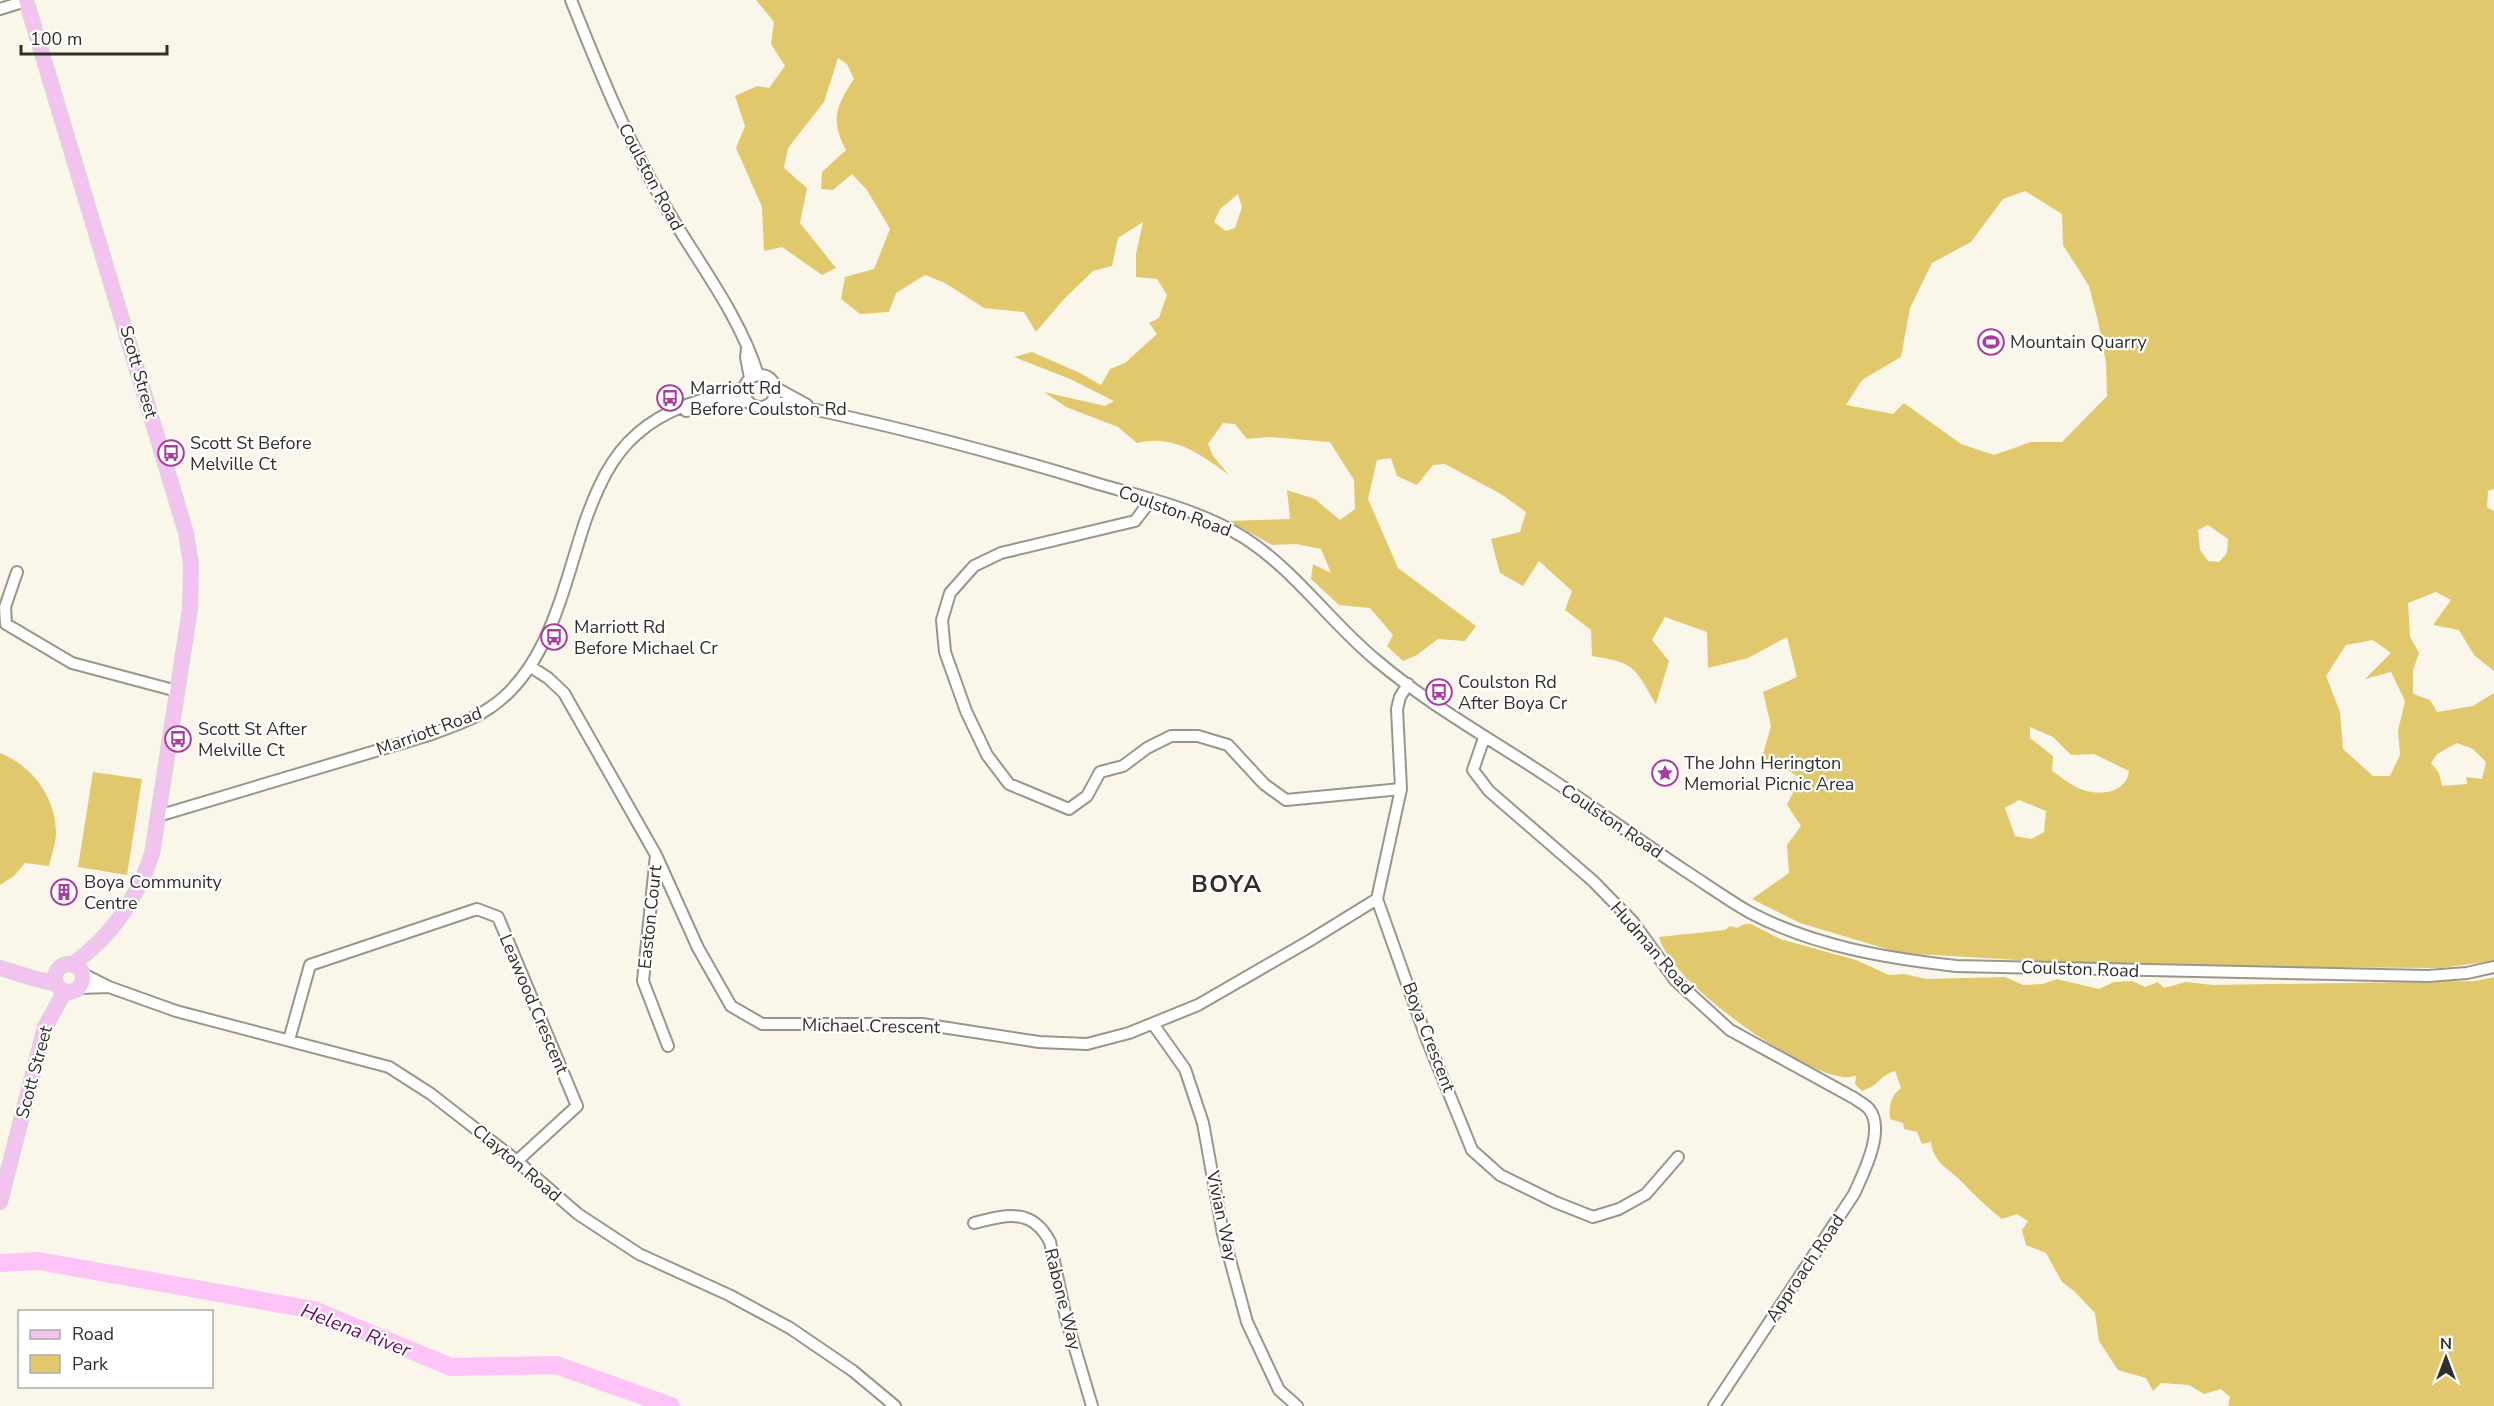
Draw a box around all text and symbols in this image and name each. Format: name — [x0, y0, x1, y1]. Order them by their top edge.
scale bar — [21, 18, 166, 56]
text: 100 m — [30, 27, 82, 51]
street label: Coulston Road — [613, 119, 689, 235]
street label: Scott Street — [114, 323, 164, 422]
sports icon: Mountain Quarry — [1976, 327, 2006, 357]
place label: Mountain Quarry — [2010, 330, 2147, 354]
place label: Marriott Rd Before Coulston Rd — [690, 376, 847, 421]
bus stop icon: Marriott Rd Before Coulston Rd — [655, 383, 685, 413]
place label: Scott St Before Melville Ct — [190, 431, 311, 476]
bus stop icon: Scott St Before Melville Ct — [156, 438, 186, 468]
street label: Coulston Road — [1115, 479, 1235, 543]
place label: Marriott Rd Before Michael Cr — [574, 615, 718, 660]
bus stop icon: Marriott Rd Before Michael Cr — [539, 622, 569, 652]
place label: Coulston Rd After Boya Cr — [1458, 670, 1568, 715]
bus stop icon: Coulston Rd After Boya Cr — [1424, 677, 1454, 707]
street label: Marriott Road — [373, 701, 485, 761]
place label: Scott St After Melville Ct — [198, 717, 307, 762]
bus stop icon: Scott St After Melville Ct — [163, 724, 193, 754]
place label: The John Herington Memorial Picnic Area — [1684, 751, 1854, 796]
place icon: The John Herington Memorial Picnic Area — [1650, 758, 1680, 788]
street label: Coulston Road — [1556, 778, 1668, 864]
street label: Easton Court — [633, 863, 667, 970]
district label: BOYA — [1191, 868, 1263, 900]
place label: Boya Community Centre — [84, 870, 223, 915]
building icon: Boya Community Centre — [49, 877, 79, 907]
street label: Hudman Road — [1605, 896, 1699, 1000]
street label: Leawood Crescent — [494, 930, 575, 1078]
street label: Coulston Road — [2020, 955, 2140, 983]
street label: Boya Crescent — [1397, 978, 1461, 1096]
street label: Michael Crescent — [802, 1013, 941, 1039]
street label: Scott Street — [10, 1022, 58, 1121]
street label: Clayton Road — [467, 1119, 567, 1207]
street label: Vivian Way — [1201, 1168, 1243, 1264]
street label: Approach Road — [1760, 1209, 1850, 1327]
street label: Rabone Way — [1039, 1246, 1087, 1353]
water label: Helena River — [297, 1297, 415, 1364]
legend — [18, 1310, 213, 1388]
text: Road — [72, 1322, 114, 1346]
north arrow — [2416, 1328, 2476, 1388]
text: N — [2440, 1333, 2452, 1355]
text: Park — [72, 1352, 109, 1376]

